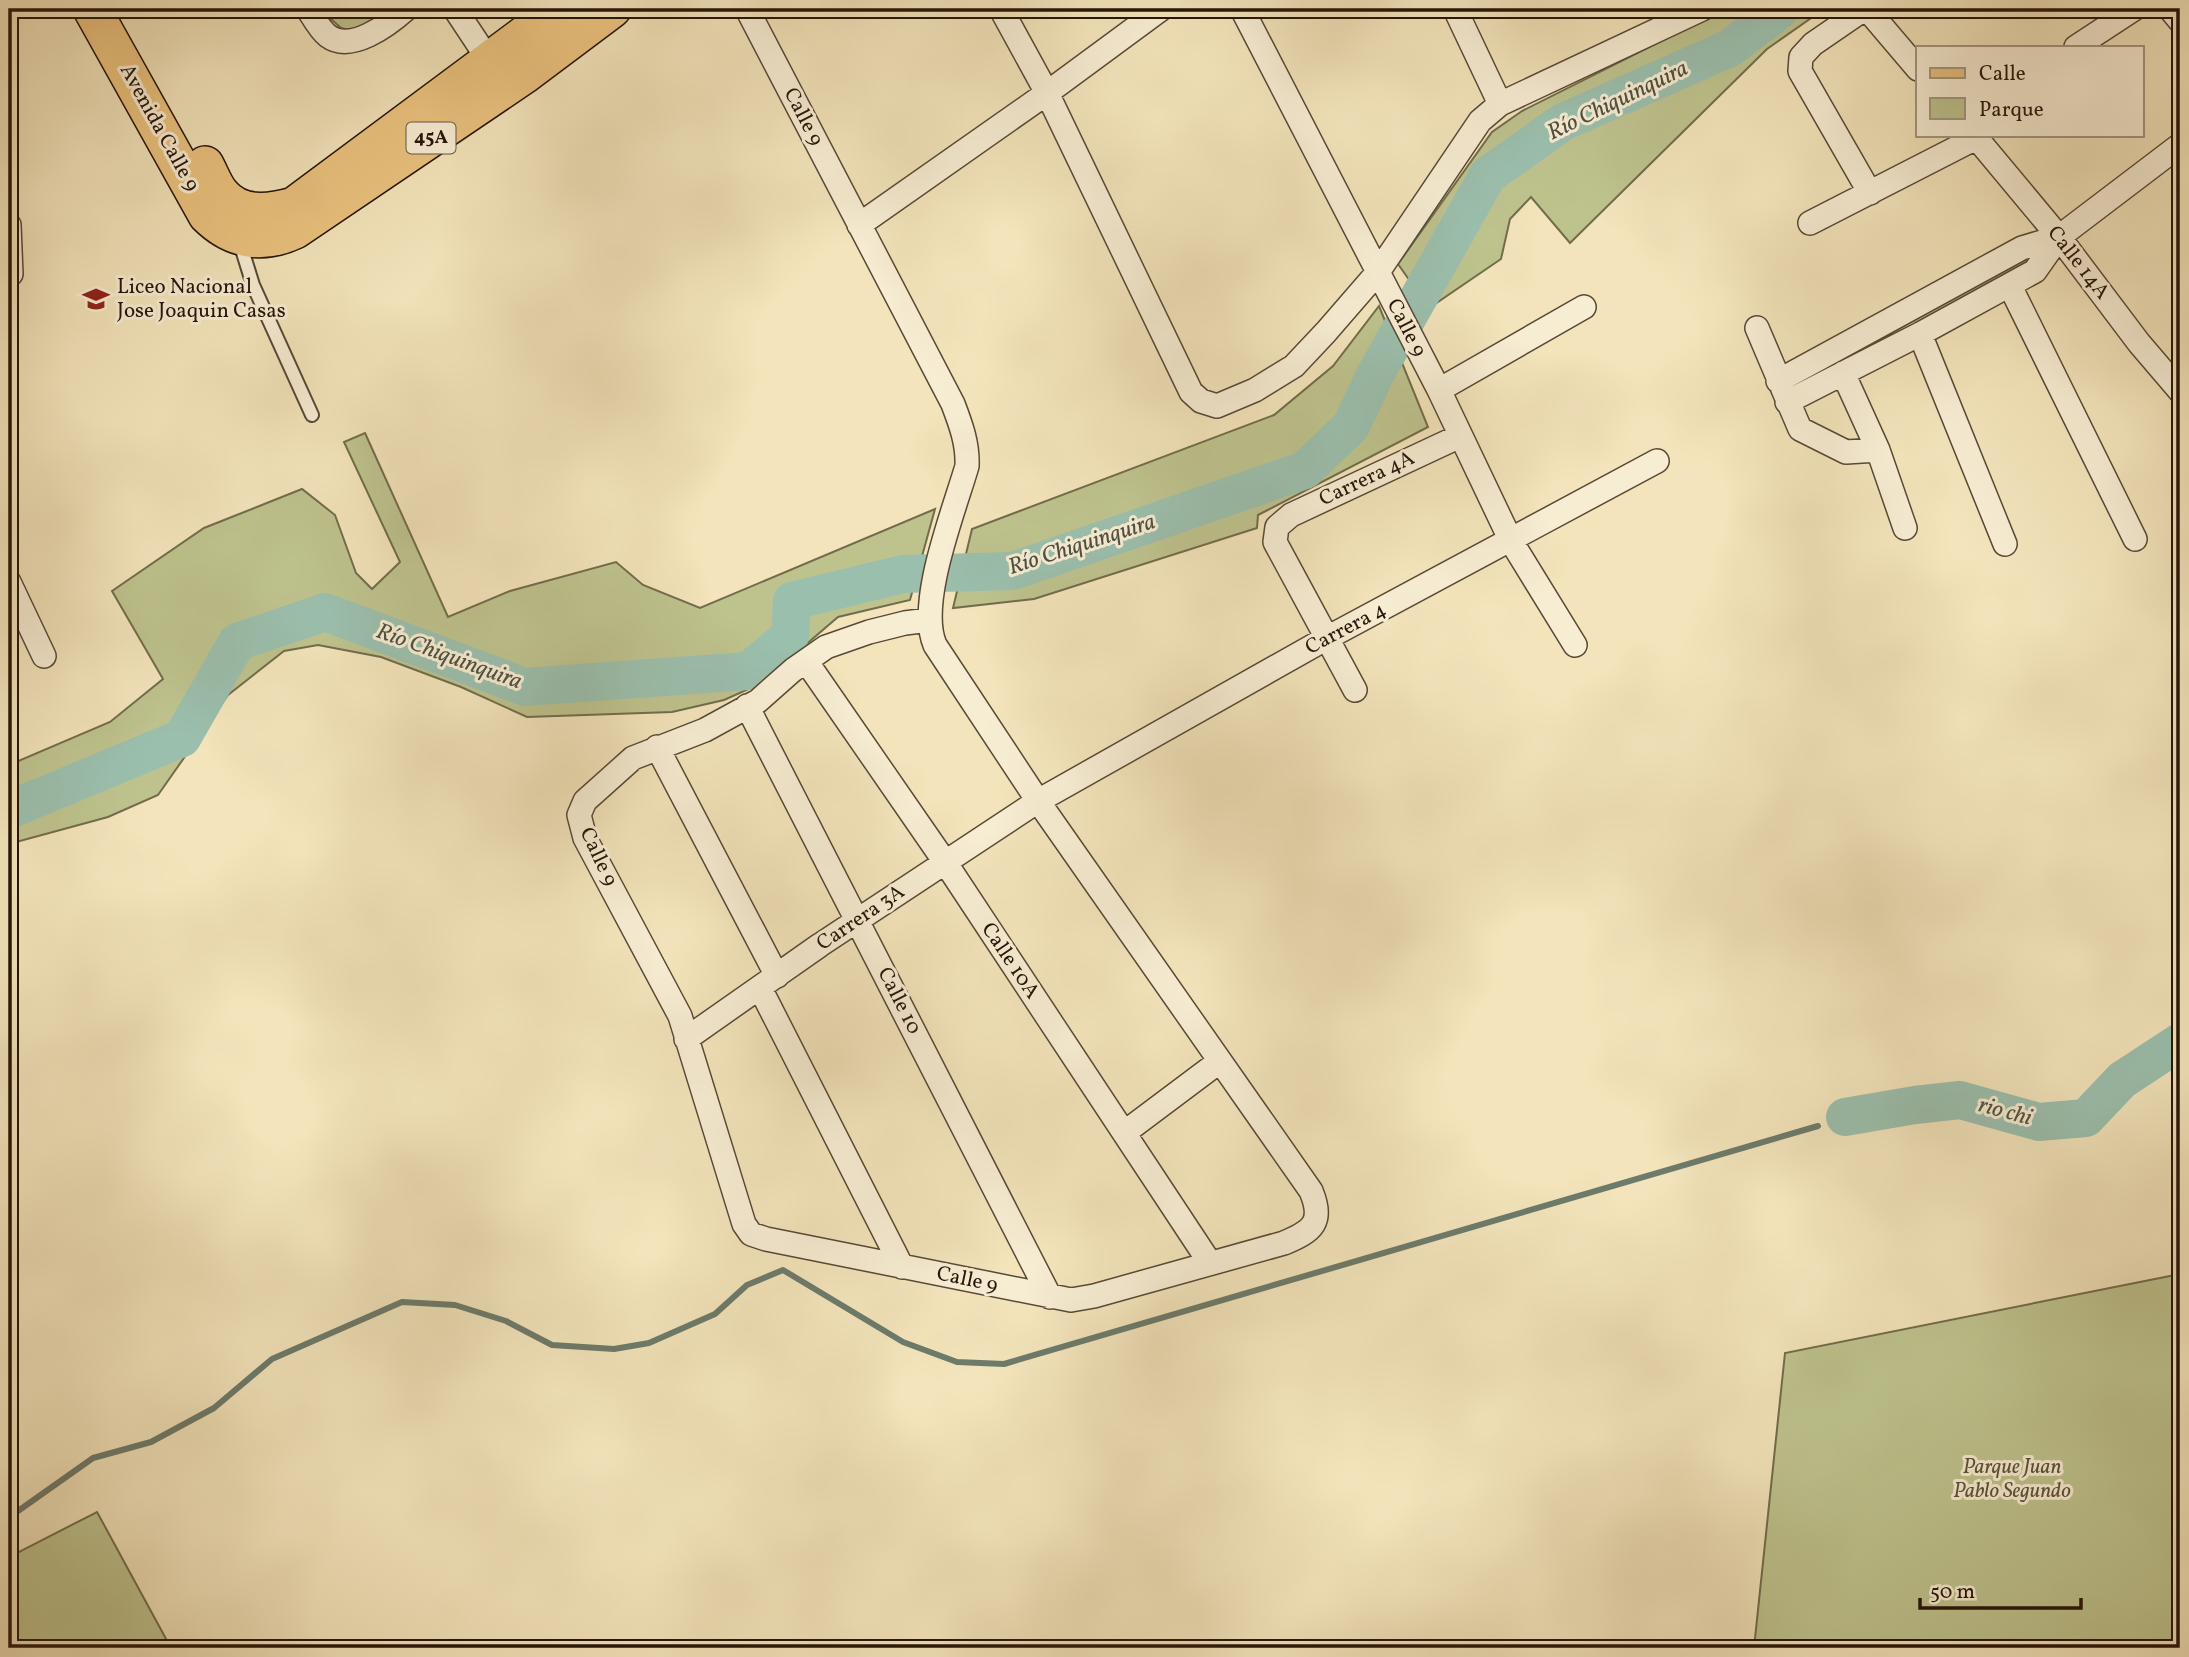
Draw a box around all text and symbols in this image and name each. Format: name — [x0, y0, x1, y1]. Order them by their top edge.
legend — [1916, 46, 2144, 136]
water label: Río Chiquinquira — [1542, 53, 1694, 149]
street label: Avenida Calle 9 — [112, 59, 206, 197]
text: Calle — [1979, 60, 2026, 89]
street label: Calle 9 — [776, 83, 830, 151]
text: Parque — [1979, 96, 2044, 125]
road number: 45A — [406, 122, 456, 154]
street label: Calle 14A — [2040, 220, 2116, 306]
place label: Liceo Nacional Jose Joaquin Casas — [117, 273, 286, 326]
school or university icon: Liceo Nacional Jose Joaquin Casas — [81, 284, 111, 314]
street label: Calle 9 — [1379, 294, 1433, 362]
street label: Carrera 4A — [1314, 444, 1420, 514]
water label: Río Chiquinquira — [1004, 506, 1160, 584]
street label: Carrera 4 — [1300, 596, 1392, 662]
water label: Río Chiquinquira — [372, 616, 526, 698]
street label: Calle 9 — [572, 823, 624, 891]
street label: Carrera 3A — [811, 878, 911, 958]
street label: Calle 10A — [974, 917, 1046, 1005]
street label: Calle 10 — [870, 962, 928, 1040]
water label: rio chi — [1975, 1090, 2036, 1135]
street label: Calle 9 — [934, 1259, 1000, 1301]
park label: Parque Juan Pablo Segundo — [1953, 1453, 2071, 1506]
scale bar — [1920, 1566, 2080, 1610]
text: 50 m — [1930, 1578, 1975, 1607]

